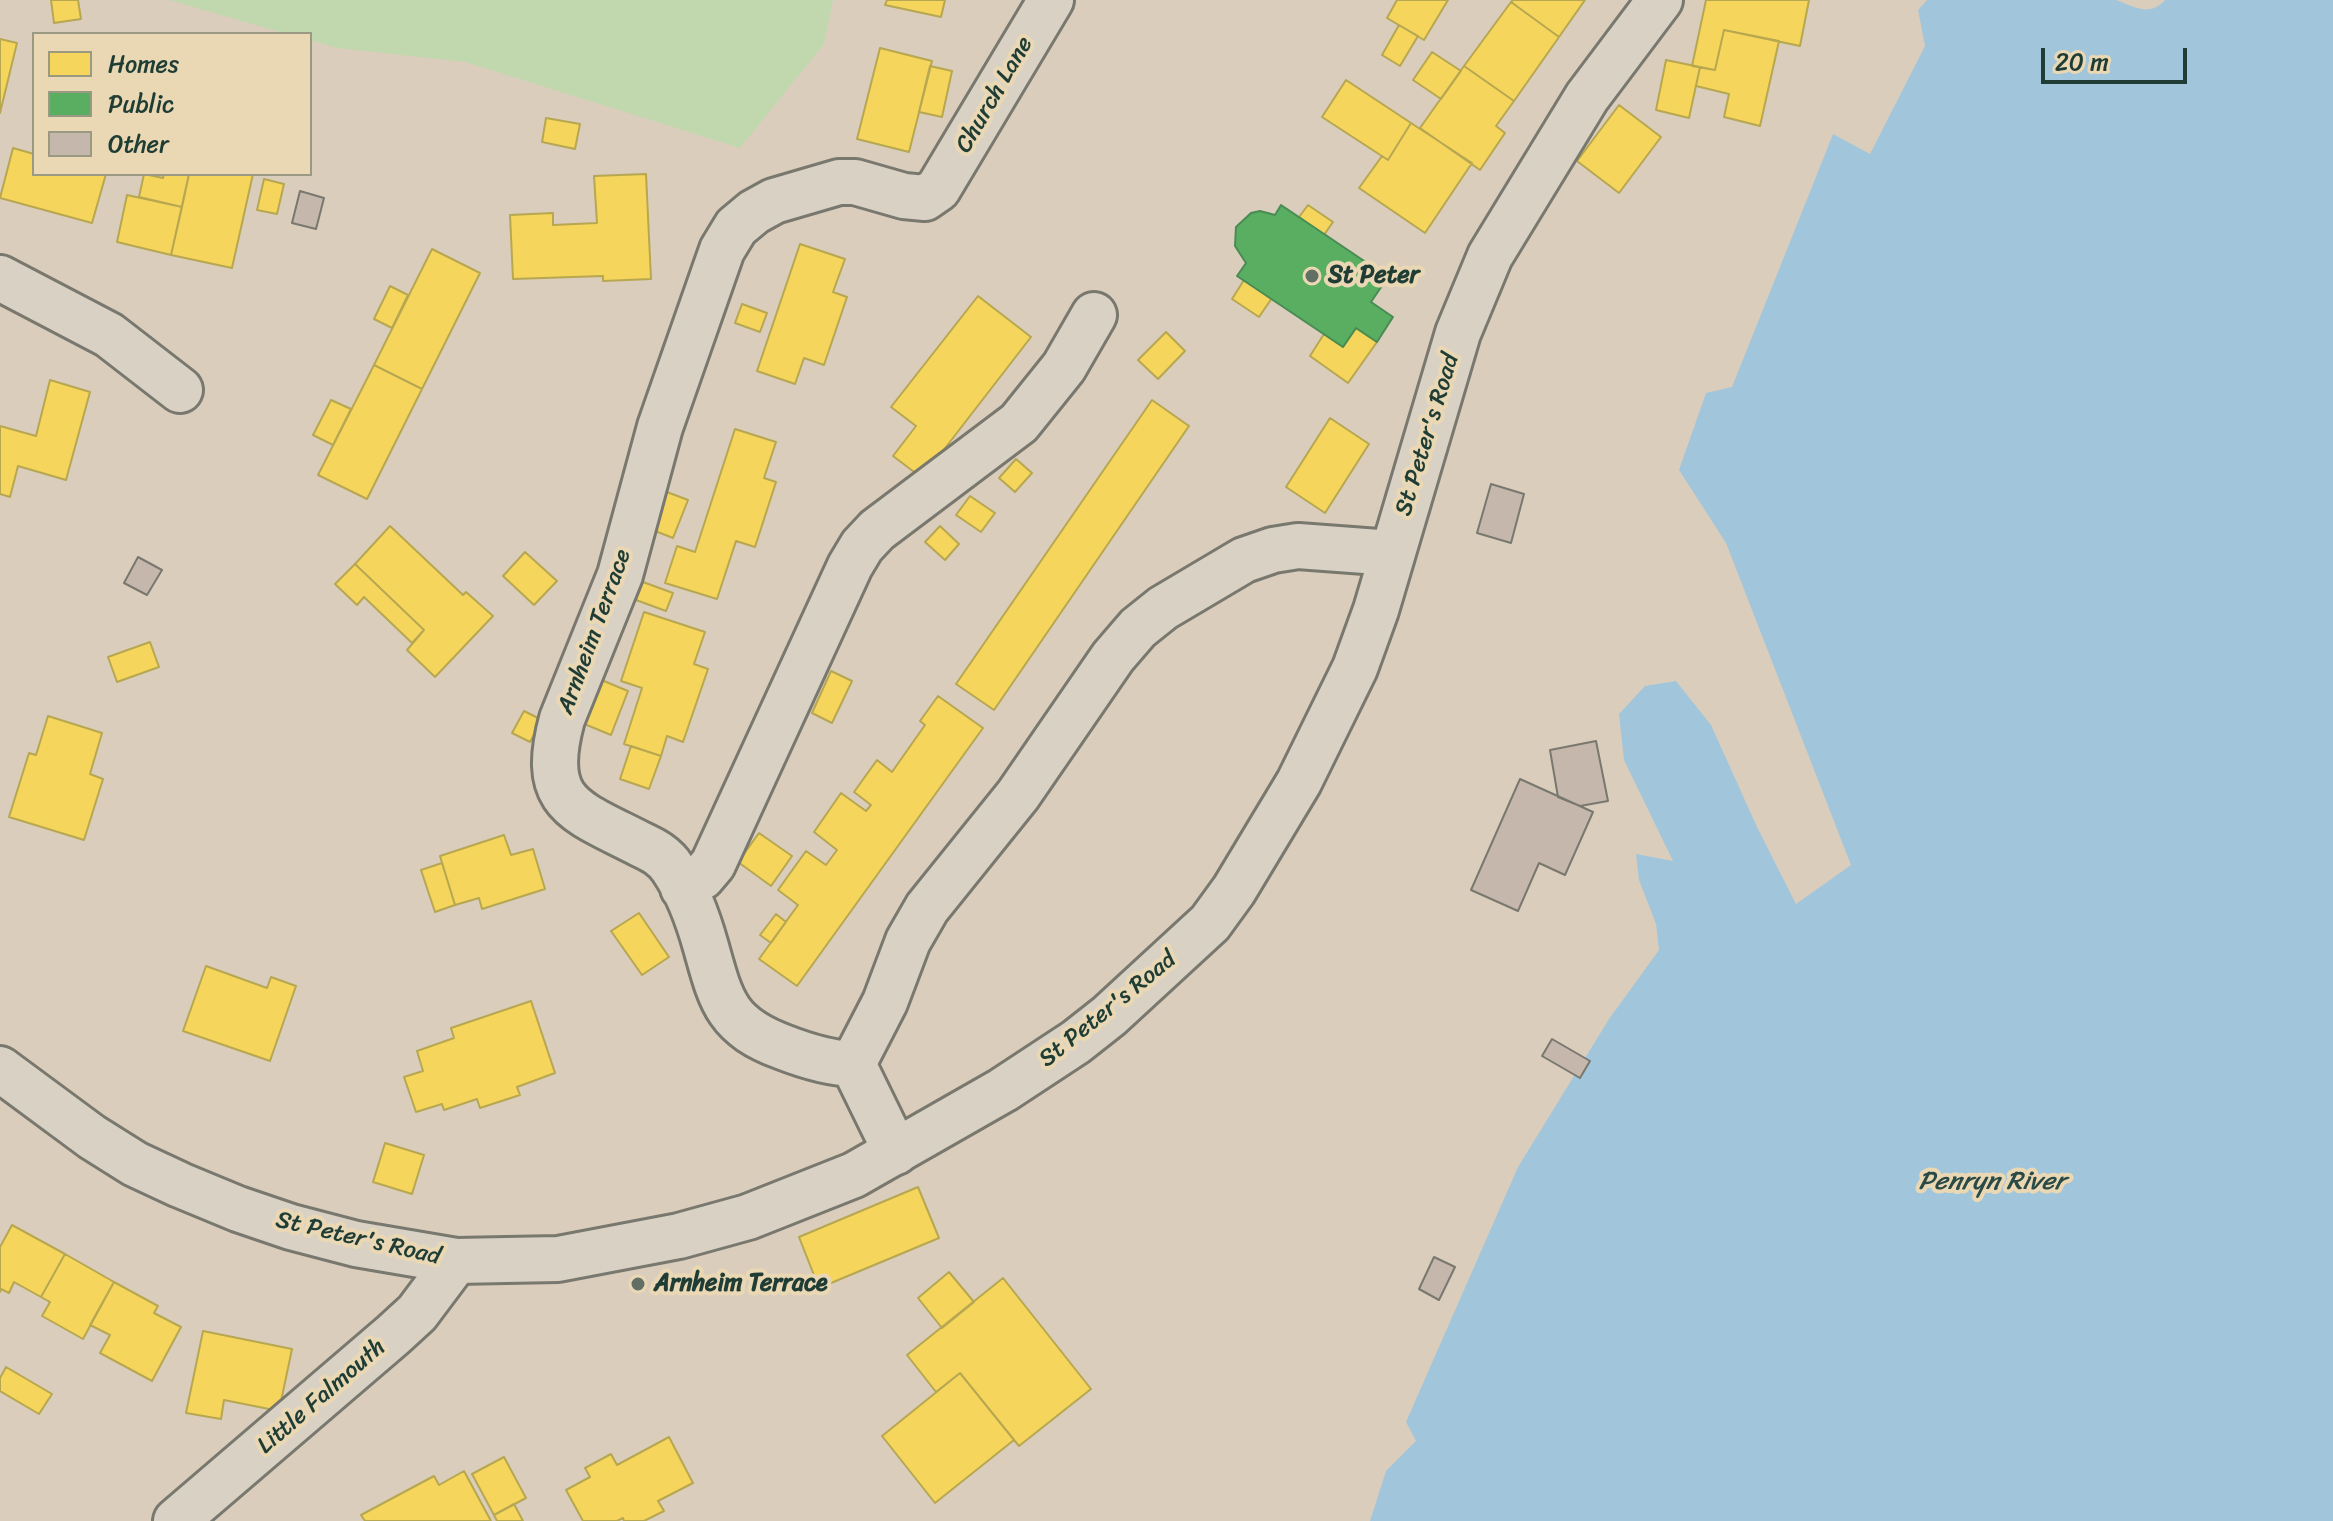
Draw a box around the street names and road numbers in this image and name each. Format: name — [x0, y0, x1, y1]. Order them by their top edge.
street label: Church Lane — [950, 32, 1040, 158]
street label: St Peter's Road — [1390, 351, 1466, 519]
street label: Arnheim Terrace — [552, 546, 638, 718]
street label: St Peter's Road — [1034, 946, 1182, 1074]
street label: St Peter's Road — [273, 1206, 443, 1272]
street label: Little Falmouth — [252, 1333, 392, 1461]

